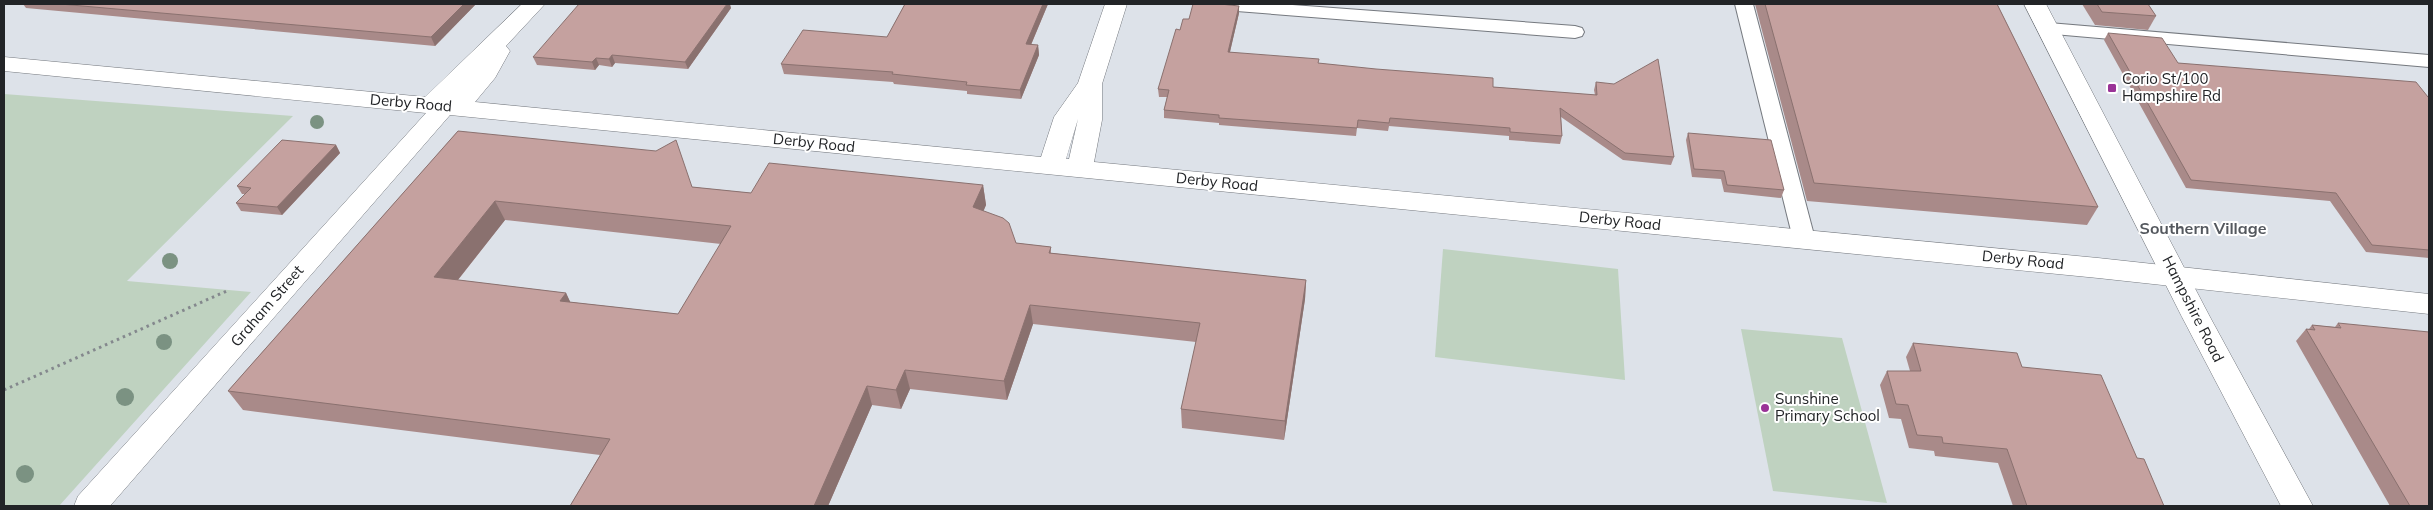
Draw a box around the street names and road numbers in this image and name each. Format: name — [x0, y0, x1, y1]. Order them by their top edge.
street label: Derby Road — [369, 89, 453, 116]
street label: Derby Road — [772, 129, 856, 156]
street label: Derby Road — [1175, 168, 1259, 195]
street label: Derby Road — [1578, 207, 1662, 234]
street label: Derby Road — [1981, 246, 2065, 273]
street label: Hampshire Road — [2158, 252, 2228, 365]
street label: Graham Street — [226, 261, 307, 350]

